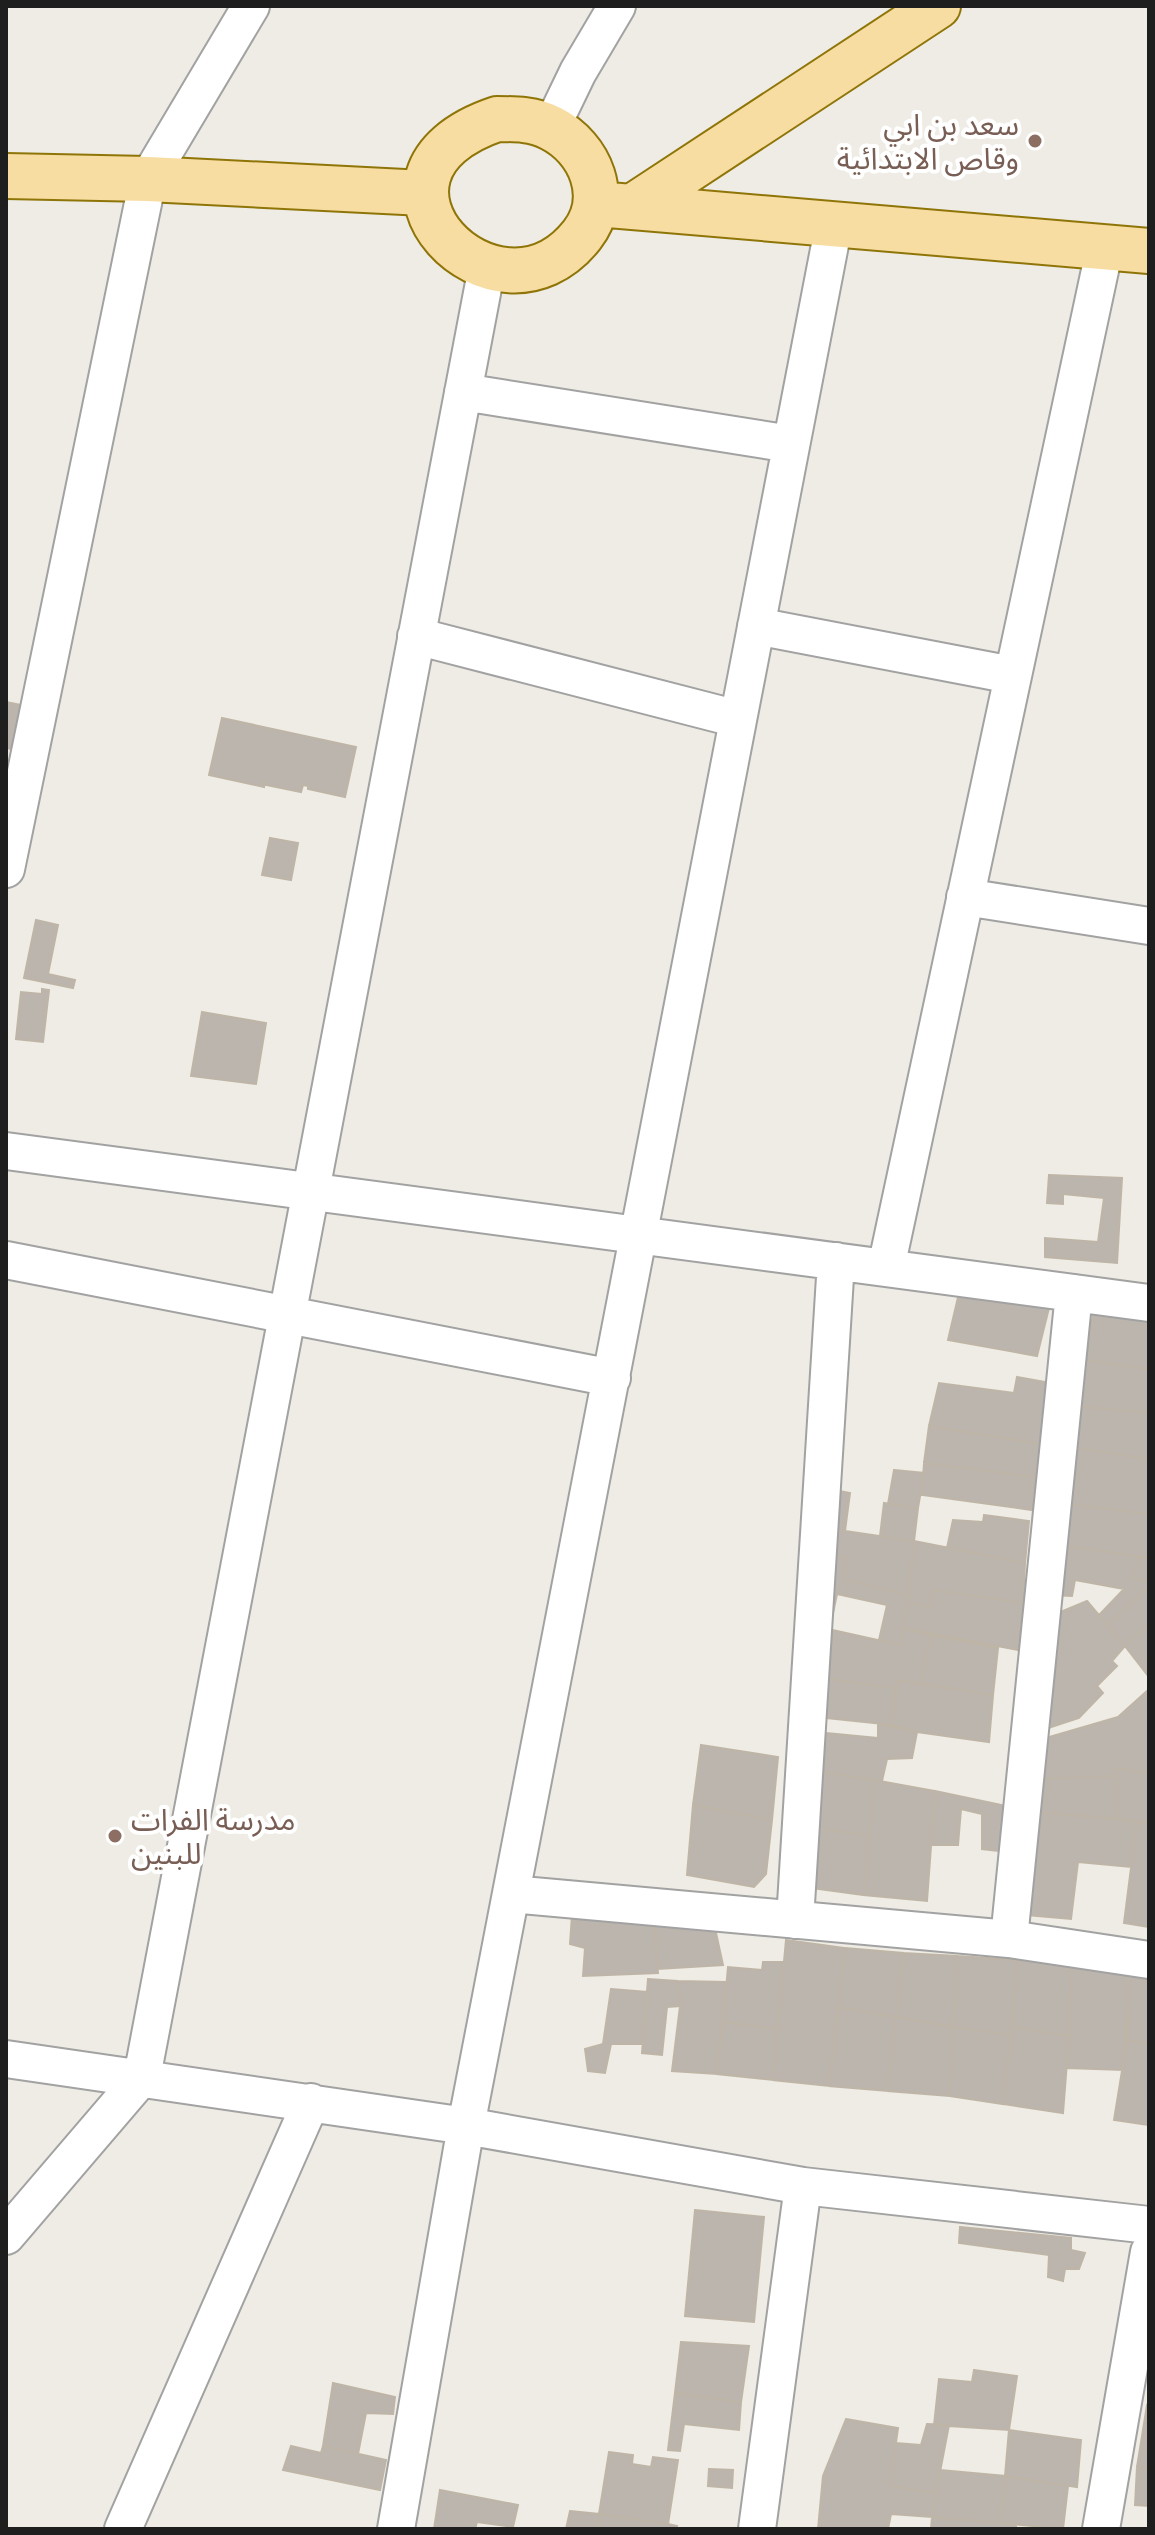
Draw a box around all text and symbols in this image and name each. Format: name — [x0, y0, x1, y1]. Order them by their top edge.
place label: سعد بن ابي وقاص الابتدائية — [837, 106, 1019, 177]
marker: سعد بن ابي وقاص الابتدائية — [1026, 132, 1044, 150]
place label: مدرسة الفرات للبنين — [131, 1801, 296, 1872]
marker: مدرسة الفرات للبنين — [106, 1827, 124, 1845]

